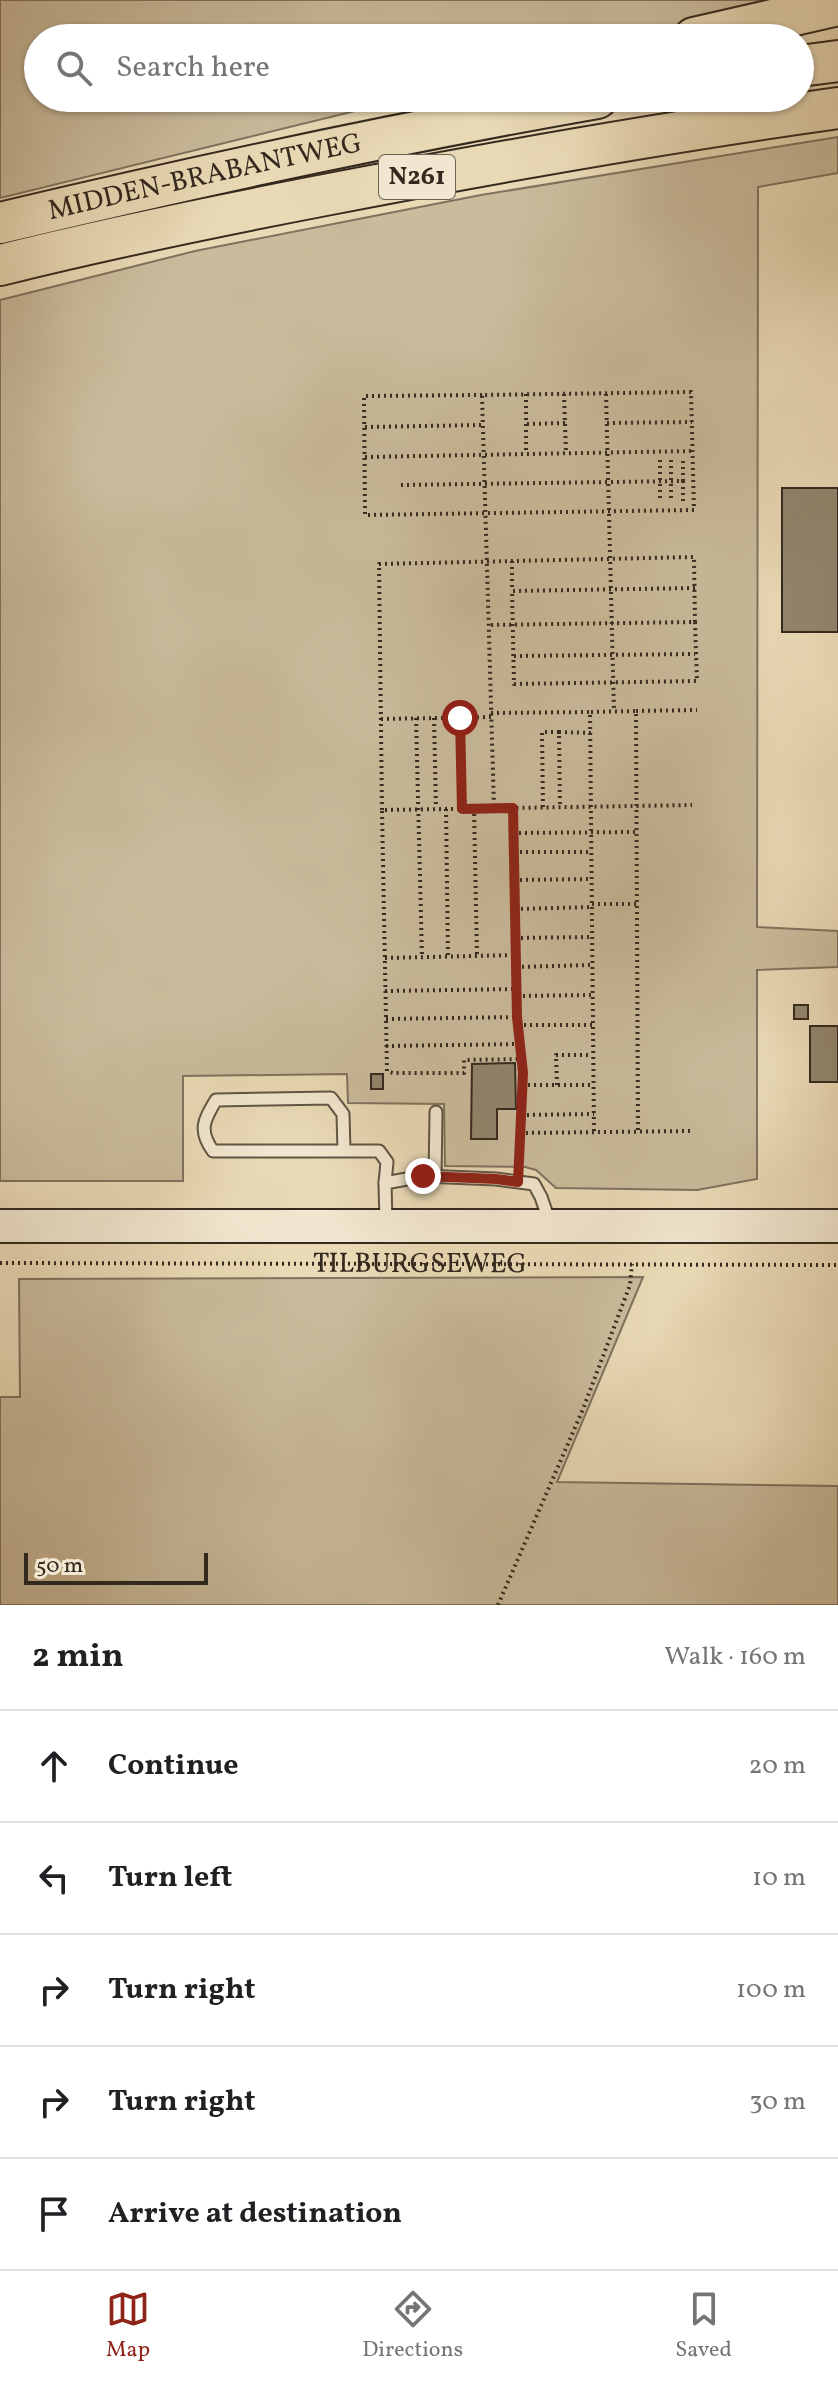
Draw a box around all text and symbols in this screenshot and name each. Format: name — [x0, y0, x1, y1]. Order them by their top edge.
search box — [24, 24, 814, 112]
icon: search — [52, 46, 96, 90]
text: Search here — [116, 47, 270, 89]
street label: MIDDEN-BRABANTWEG — [44, 124, 365, 231]
road number: N261 — [379, 155, 455, 199]
route start — [442, 700, 478, 736]
route end — [405, 1158, 441, 1194]
street label: TILBURGSEWEG — [313, 1244, 527, 1284]
scale bar — [24, 1549, 208, 1585]
text: 50 m — [36, 1551, 83, 1582]
text: 2 min — [32, 1634, 124, 1681]
text: Walk · 160 m — [664, 1639, 806, 1675]
icon: ahead — [32, 1744, 76, 1788]
text: Continue — [108, 1745, 239, 1787]
text: 20 m — [748, 1748, 806, 1784]
icon: left — [32, 1856, 76, 1900]
text: Turn left — [108, 1857, 232, 1899]
text: 10 m — [752, 1860, 806, 1896]
icon: right — [32, 1968, 76, 2012]
text: Turn right — [108, 1969, 256, 2011]
text: 100 m — [736, 1972, 806, 2008]
icon: right — [32, 2080, 76, 2124]
text: Turn right — [108, 2081, 256, 2123]
text: 30 m — [749, 2084, 806, 2120]
icon: arrive — [32, 2192, 76, 2236]
text: Arrive at destination — [108, 2193, 402, 2235]
tab: Map — [106, 2287, 150, 2366]
tab: Directions — [362, 2287, 463, 2366]
tab: Saved — [675, 2287, 732, 2366]

